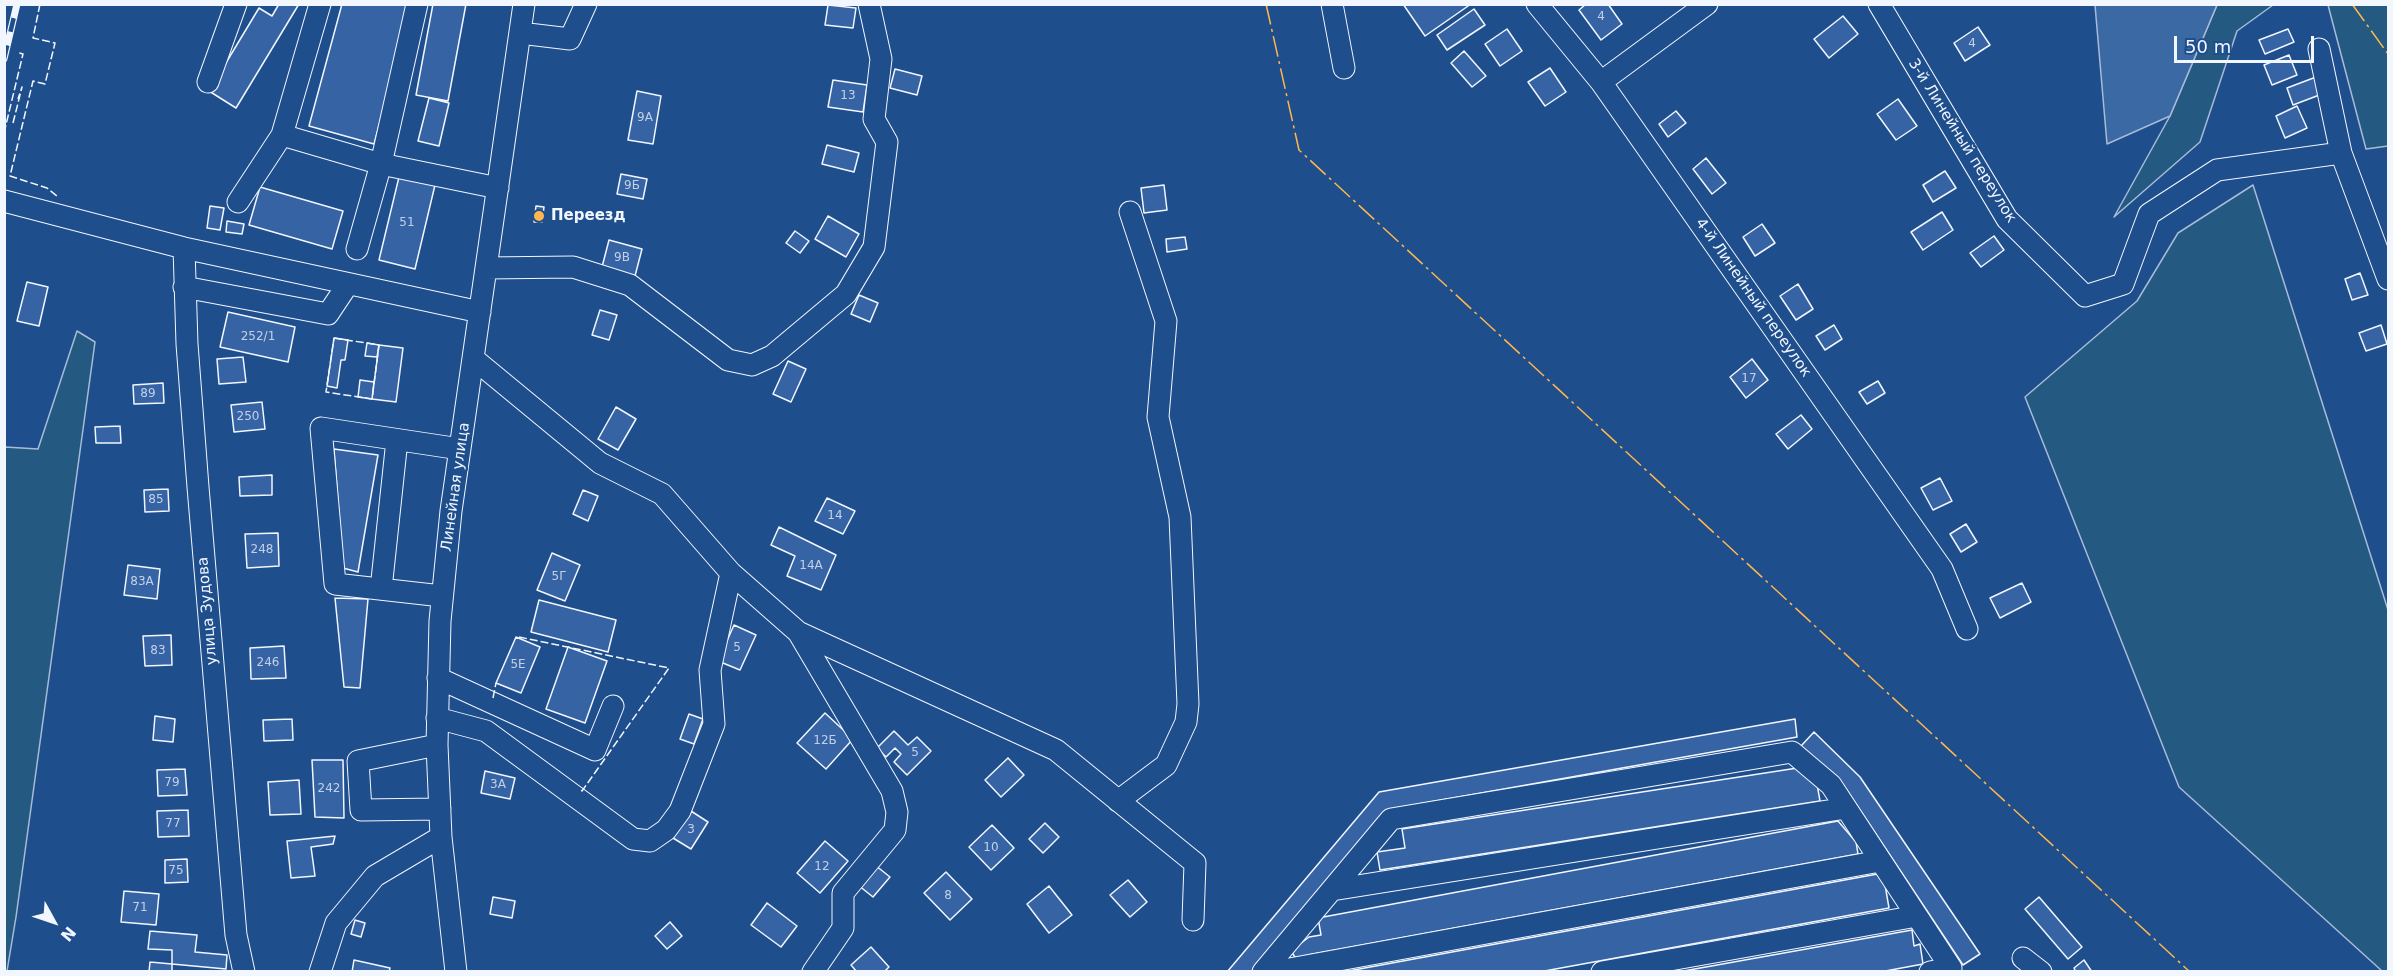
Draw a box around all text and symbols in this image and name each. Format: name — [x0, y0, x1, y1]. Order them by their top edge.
house number: 4 — [1597, 10, 1605, 24]
scale bar — [2177, 24, 2316, 62]
text: 50 m — [2185, 36, 2231, 57]
house number: 4 — [1968, 37, 1976, 51]
street label: 3-й Линейный переулок — [1904, 56, 2020, 226]
house number: 13 — [840, 89, 856, 103]
house number: 9А — [637, 111, 653, 125]
house number: 9Б — [624, 179, 640, 193]
place label: Переезд — [551, 207, 626, 225]
marker: Переезд — [532, 209, 546, 223]
street label: 4-й Линейный переулок — [1691, 215, 1815, 381]
house number: 51 — [399, 216, 415, 230]
house number: 9В — [614, 251, 630, 265]
house number: 252/1 — [241, 330, 275, 344]
house number: 17 — [1741, 372, 1757, 386]
house number: 89 — [140, 387, 156, 401]
house number: 250 — [237, 410, 259, 424]
street label: Линейная улица — [438, 421, 474, 553]
house number: 85 — [148, 493, 164, 507]
house number: 14 — [827, 509, 843, 523]
house number: 248 — [251, 543, 273, 557]
street label: улица Зудова — [194, 556, 222, 666]
house number: 14А — [799, 559, 823, 573]
house number: 5Г — [552, 570, 566, 584]
house number: 83А — [130, 575, 154, 589]
house number: 5 — [733, 641, 741, 655]
house number: 83 — [150, 644, 166, 658]
house number: 246 — [257, 656, 279, 670]
house number: 5Е — [510, 658, 526, 672]
house number: 12Б — [813, 734, 837, 748]
house number: 5 — [911, 746, 919, 760]
house number: 79 — [164, 776, 180, 790]
house number: 3А — [490, 778, 506, 792]
house number: 242 — [318, 782, 340, 796]
house number: 77 — [165, 817, 181, 831]
house number: 3 — [687, 823, 695, 837]
house number: 10 — [983, 841, 999, 855]
house number: 12 — [814, 860, 830, 874]
house number: 75 — [168, 864, 184, 878]
house number: 8 — [944, 889, 952, 903]
north arrow — [24, 892, 84, 952]
house number: 71 — [132, 901, 148, 915]
text: N — [57, 923, 80, 945]

